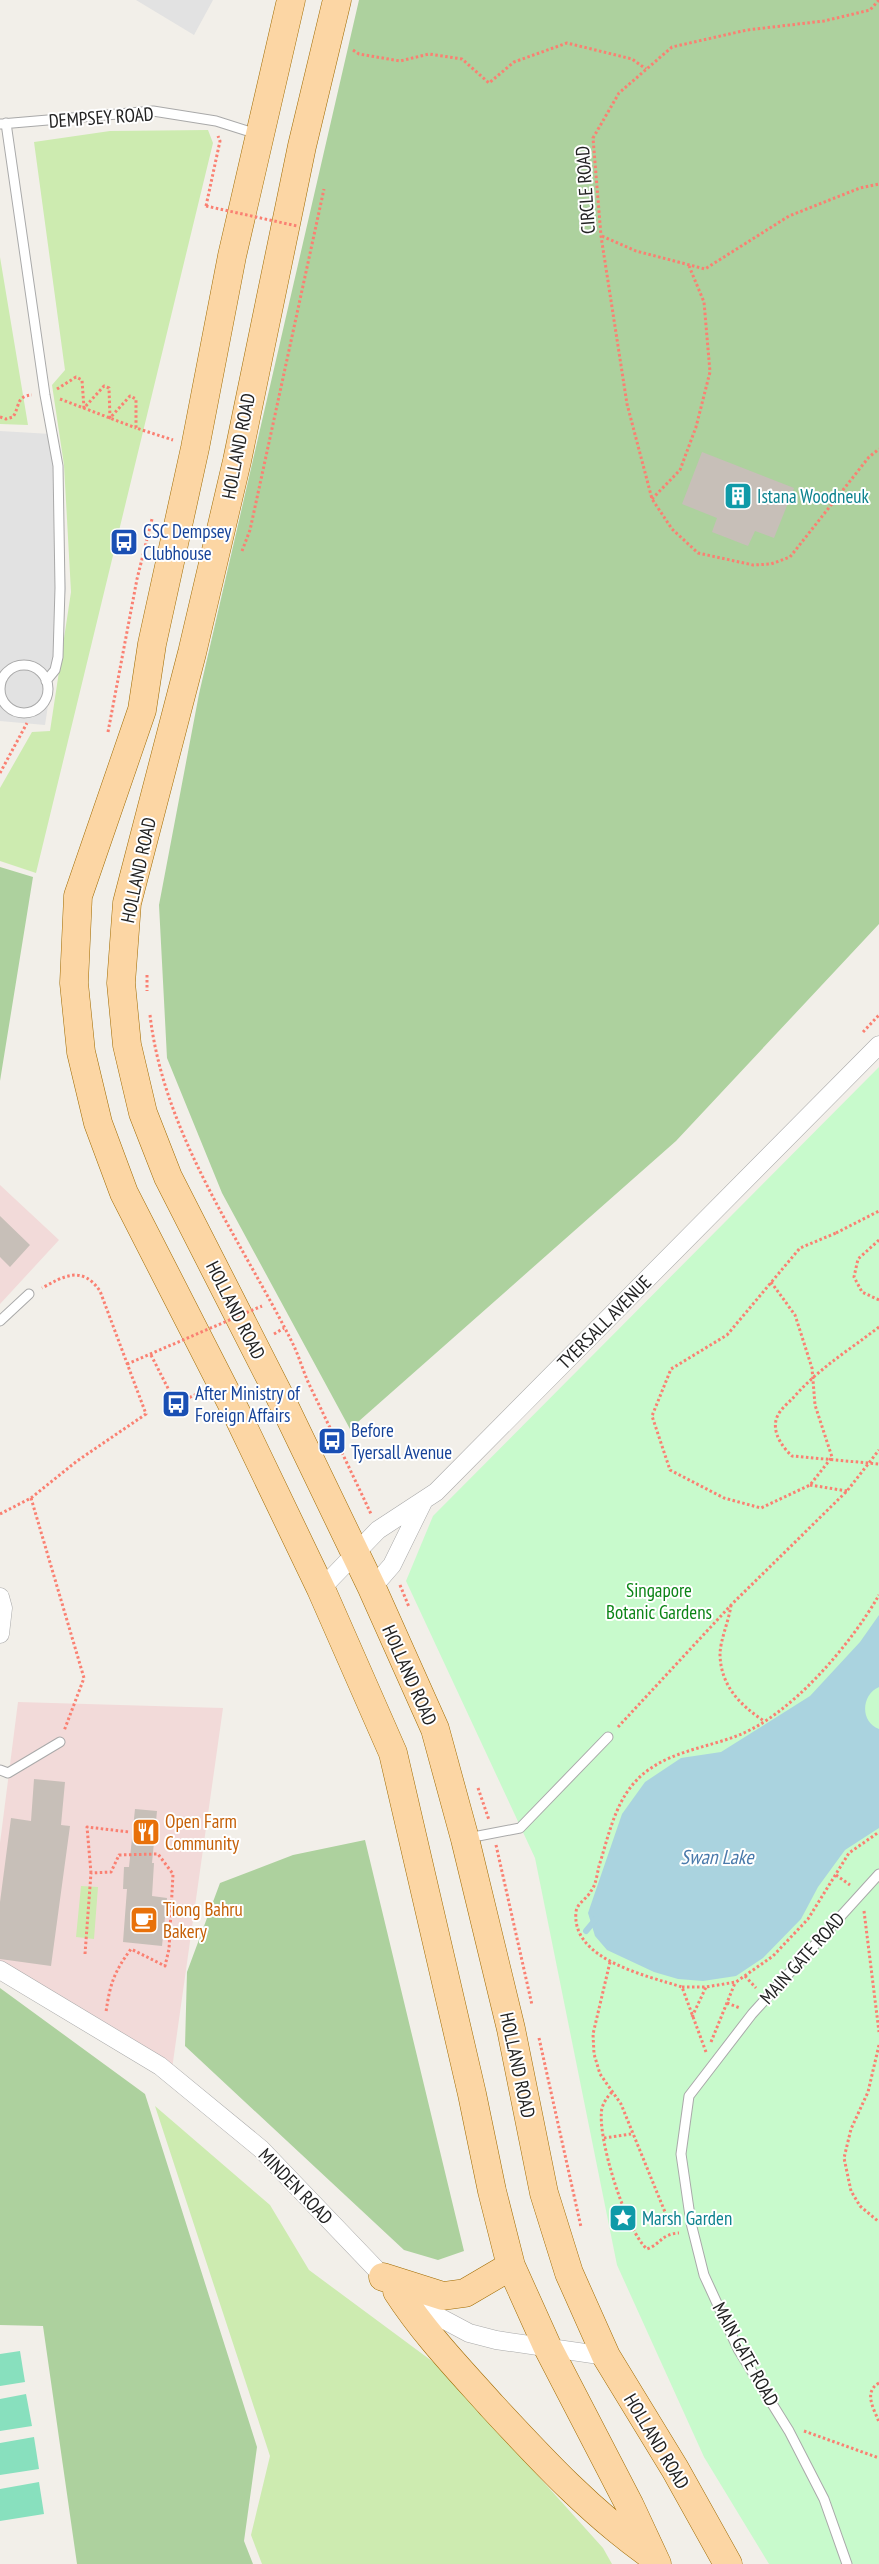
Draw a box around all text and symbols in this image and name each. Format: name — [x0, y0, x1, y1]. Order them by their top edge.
street label: DEMPSEY ROAD — [48, 101, 154, 133]
street label: CIRCLE ROAD — [570, 145, 600, 235]
street label: HOLLAND ROAD — [216, 391, 260, 501]
building icon: Istana Woodneuk — [723, 481, 753, 511]
place label: Istana Woodneuk — [757, 484, 870, 508]
place label: CSC Dempsey Clubhouse — [143, 519, 232, 565]
bus stop icon: CSC Dempsey Clubhouse — [109, 527, 139, 557]
street label: HOLLAND ROAD — [115, 815, 161, 925]
street label: HOLLAND ROAD — [201, 1257, 271, 1363]
street label: TYERSALL AVENUE — [552, 1270, 656, 1374]
place label: After Ministry of Foreign Affairs — [195, 1381, 301, 1427]
bus stop icon: After Ministry of Foreign Affairs — [161, 1389, 191, 1419]
place label: Before Tyersall Avenue — [351, 1418, 452, 1464]
bus stop icon: Before Tyersall Avenue — [317, 1426, 347, 1456]
park label: Singapore Botanic Gardens — [606, 1578, 712, 1624]
street label: HOLLAND ROAD — [377, 1621, 443, 1729]
place label: Open Farm Community — [165, 1809, 240, 1855]
restaurant icon: Open Farm Community — [131, 1817, 161, 1847]
water label: Swan Lake — [680, 1844, 755, 1870]
place label: Tiong Bahru Bakery — [163, 1897, 243, 1943]
cafe icon: Tiong Bahru Bakery — [129, 1905, 159, 1935]
street label: MAIN GATE ROAD — [755, 1907, 850, 2009]
street label: HOLLAND ROAD — [495, 2010, 541, 2120]
street label: MINDEN ROAD — [254, 2143, 338, 2229]
place icon: Marsh Garden — [608, 2203, 638, 2233]
place label: Marsh Garden — [642, 2206, 732, 2230]
street label: MAIN GATE ROAD — [708, 2298, 784, 2410]
street label: HOLLAND ROAD — [619, 2389, 695, 2493]

